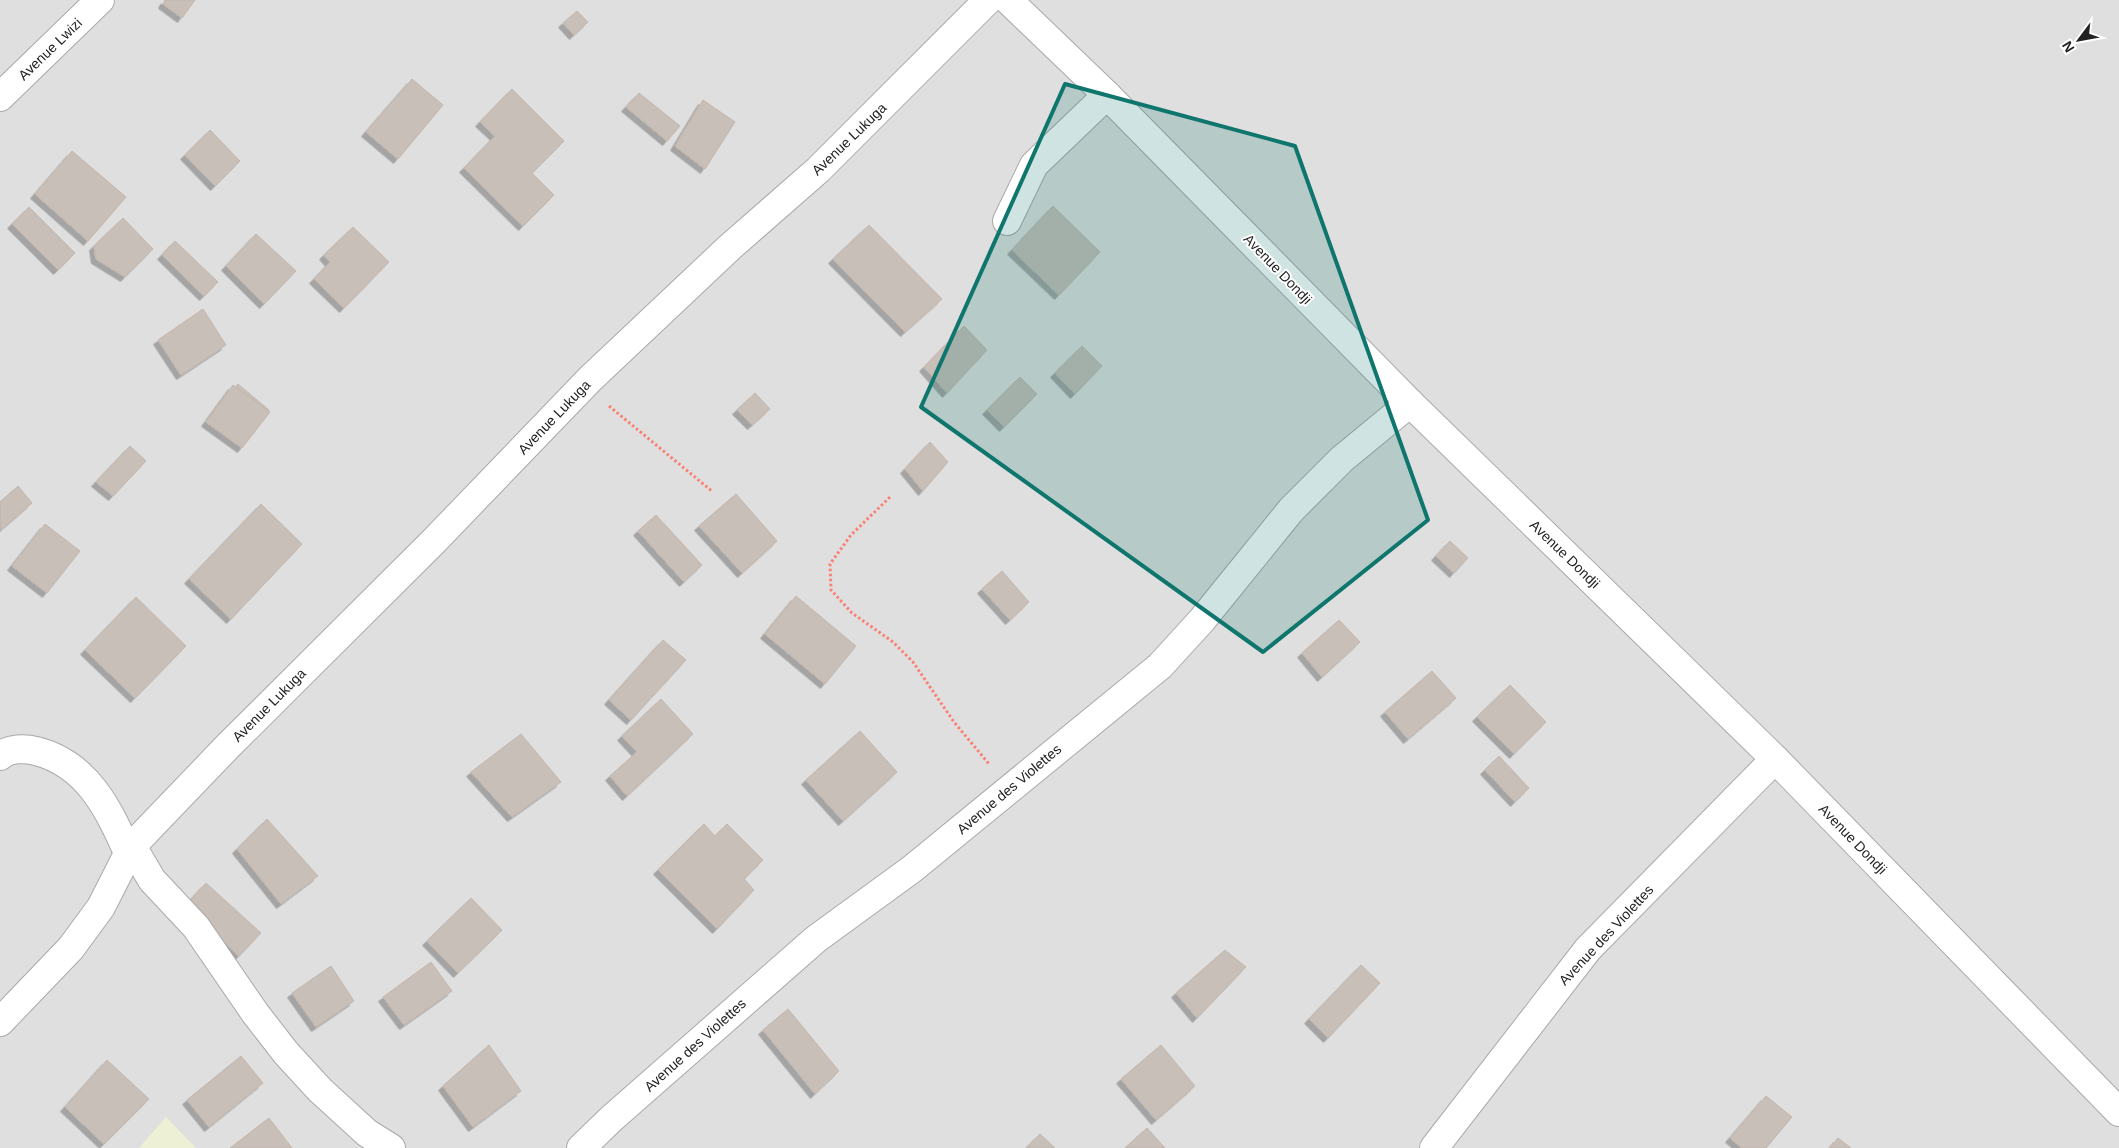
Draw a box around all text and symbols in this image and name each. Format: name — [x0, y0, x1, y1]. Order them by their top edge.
street label: Avenue Lwizi — [15, 15, 85, 83]
north arrow — [2054, 15, 2104, 65]
text: N — [2059, 38, 2077, 55]
street label: Avenue Lukuga — [809, 99, 890, 178]
street label: Avenue Dondji — [1241, 231, 1315, 307]
street label: Avenue Lukuga — [515, 376, 594, 457]
street label: Avenue Dondji — [1527, 517, 1603, 591]
street label: Avenue Lukuga — [229, 665, 309, 745]
street label: Avenue des Violettes — [954, 741, 1064, 837]
street label: Avenue Dondji — [1816, 801, 1890, 877]
street label: Avenue des Violettes — [1555, 882, 1657, 988]
street label: Avenue des Violettes — [641, 995, 749, 1095]

